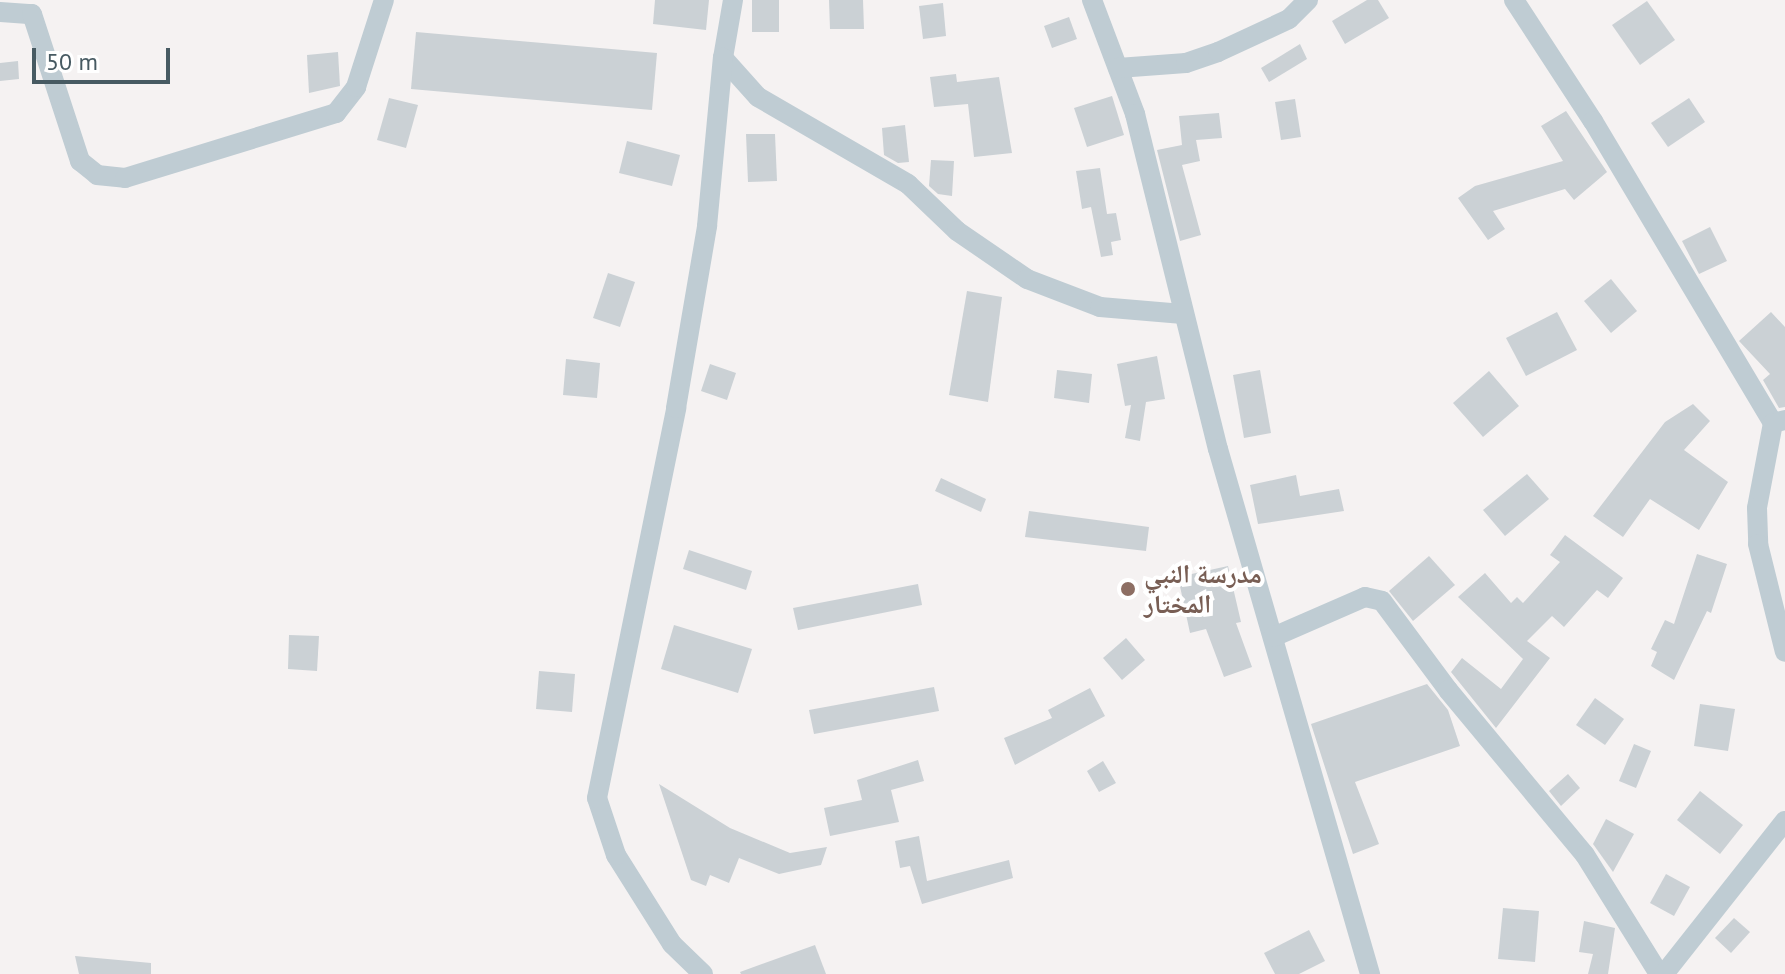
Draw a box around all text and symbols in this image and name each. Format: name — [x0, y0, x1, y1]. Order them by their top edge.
scale bar — [36, 32, 174, 82]
text: 50 m — [46, 46, 98, 77]
place label: مدرسة النبي المختار — [1144, 558, 1262, 620]
marker: مدرسة النبي المختار — [1119, 580, 1137, 598]

